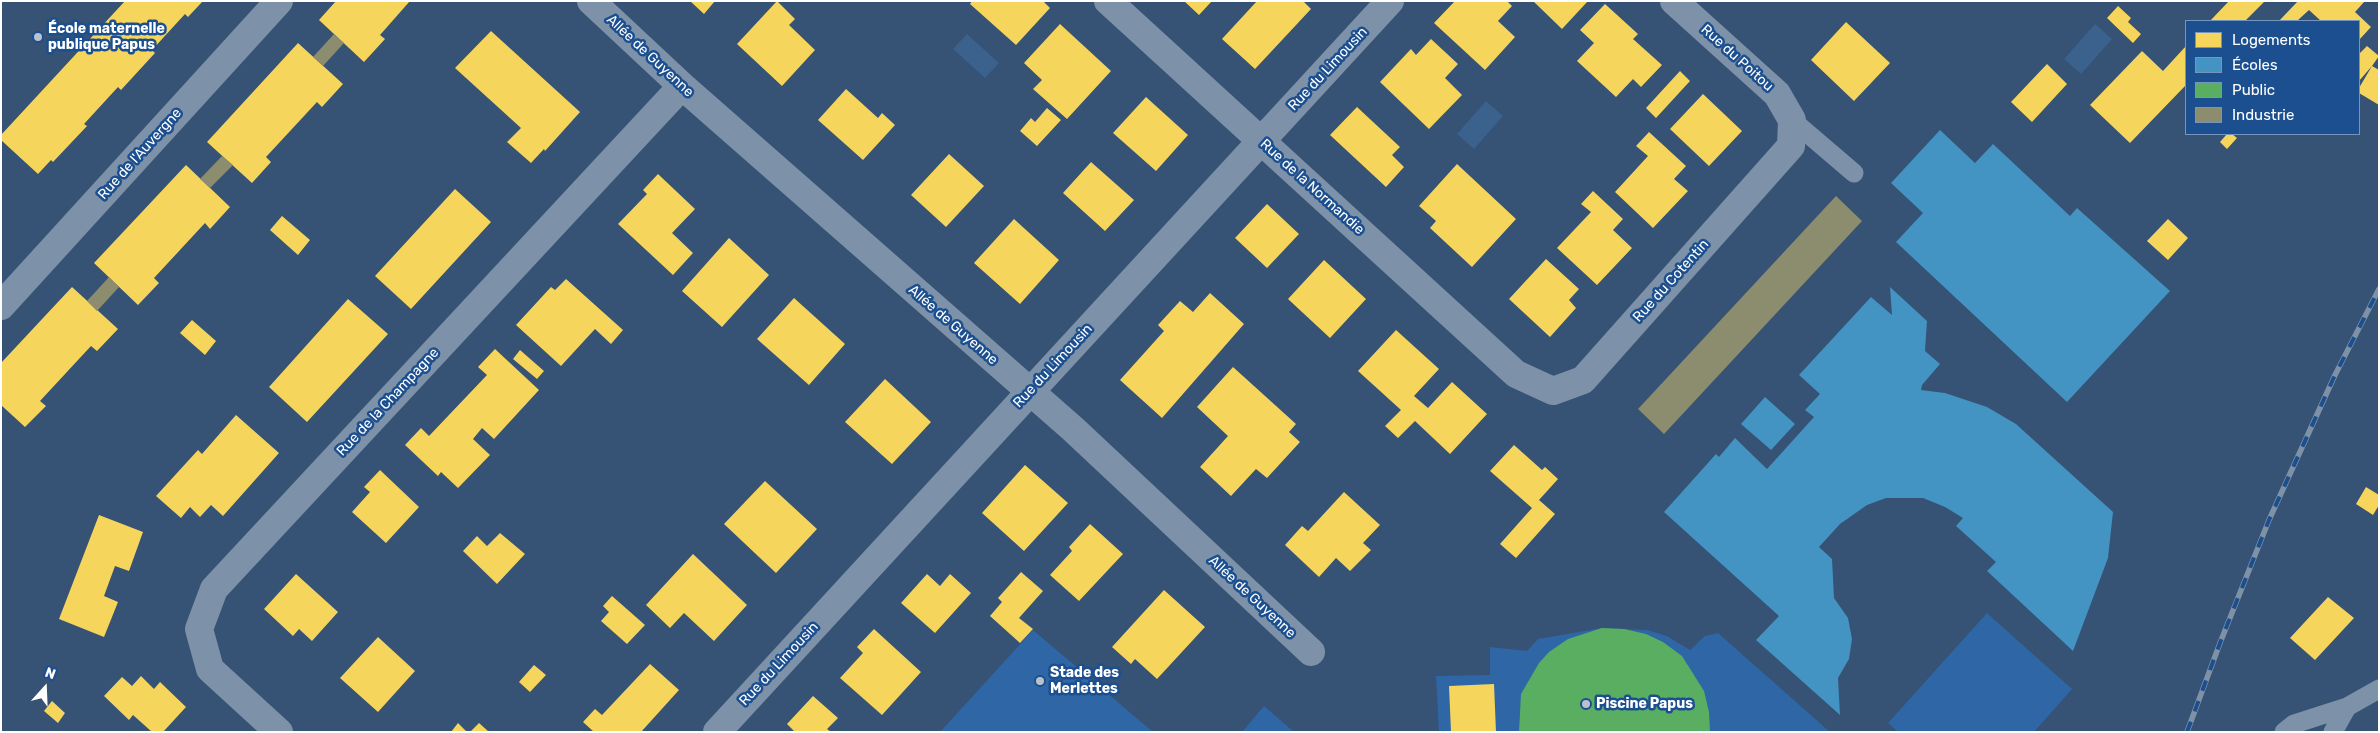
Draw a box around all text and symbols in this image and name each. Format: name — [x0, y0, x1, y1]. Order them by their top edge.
street label: Allée de Guyenne — [603, 11, 697, 101]
legend — [2185, 20, 2360, 135]
place label: École maternelle publique Papus — [48, 21, 165, 54]
street label: Rue du Poitou — [1697, 21, 1777, 95]
street label: Rue du Limousin — [1285, 24, 1371, 114]
marker: École maternelle publique Papus — [32, 31, 44, 43]
text: Logements — [2232, 31, 2310, 49]
text: Écoles — [2232, 56, 2278, 74]
text: Public — [2232, 81, 2275, 99]
street label: Rue de l'Auvergne — [95, 105, 185, 203]
text: Industrie — [2232, 106, 2294, 124]
street label: Rue de la Normandie — [1256, 136, 1368, 238]
street label: Rue du Cotentin — [1629, 236, 1713, 326]
street label: Allée de Guyenne — [905, 282, 1001, 368]
street label: Rue du Limousin — [1010, 321, 1096, 411]
street label: Rue de la Champagne — [334, 344, 442, 460]
street label: Allée de Guyenne — [1205, 552, 1299, 642]
street label: Rue du Limousin — [736, 619, 822, 709]
north arrow — [20, 663, 70, 713]
text: N — [43, 664, 58, 683]
place label: Stade des Merlettes — [1050, 665, 1119, 698]
marker: Stade des Merlettes — [1034, 675, 1046, 687]
place label: Piscine Papus — [1596, 696, 1693, 712]
marker: Piscine Papus — [1580, 698, 1592, 710]

